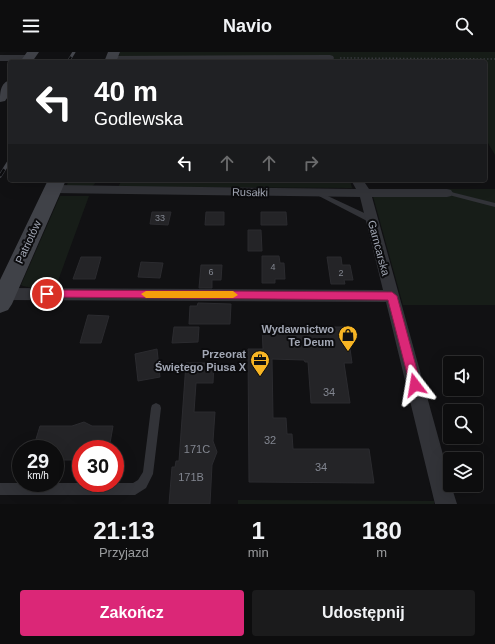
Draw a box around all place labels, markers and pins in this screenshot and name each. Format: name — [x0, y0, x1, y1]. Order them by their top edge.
pin — [30, 277, 64, 311]
place label: Wydawnictwo Te Deum — [261, 323, 334, 348]
shop icon: Wydawnictwo Te Deum — [337, 324, 359, 352]
place label: Przeorat Świętego Piusa X — [155, 348, 247, 373]
office icon: Przeorat Świętego Piusa X — [249, 349, 271, 377]

